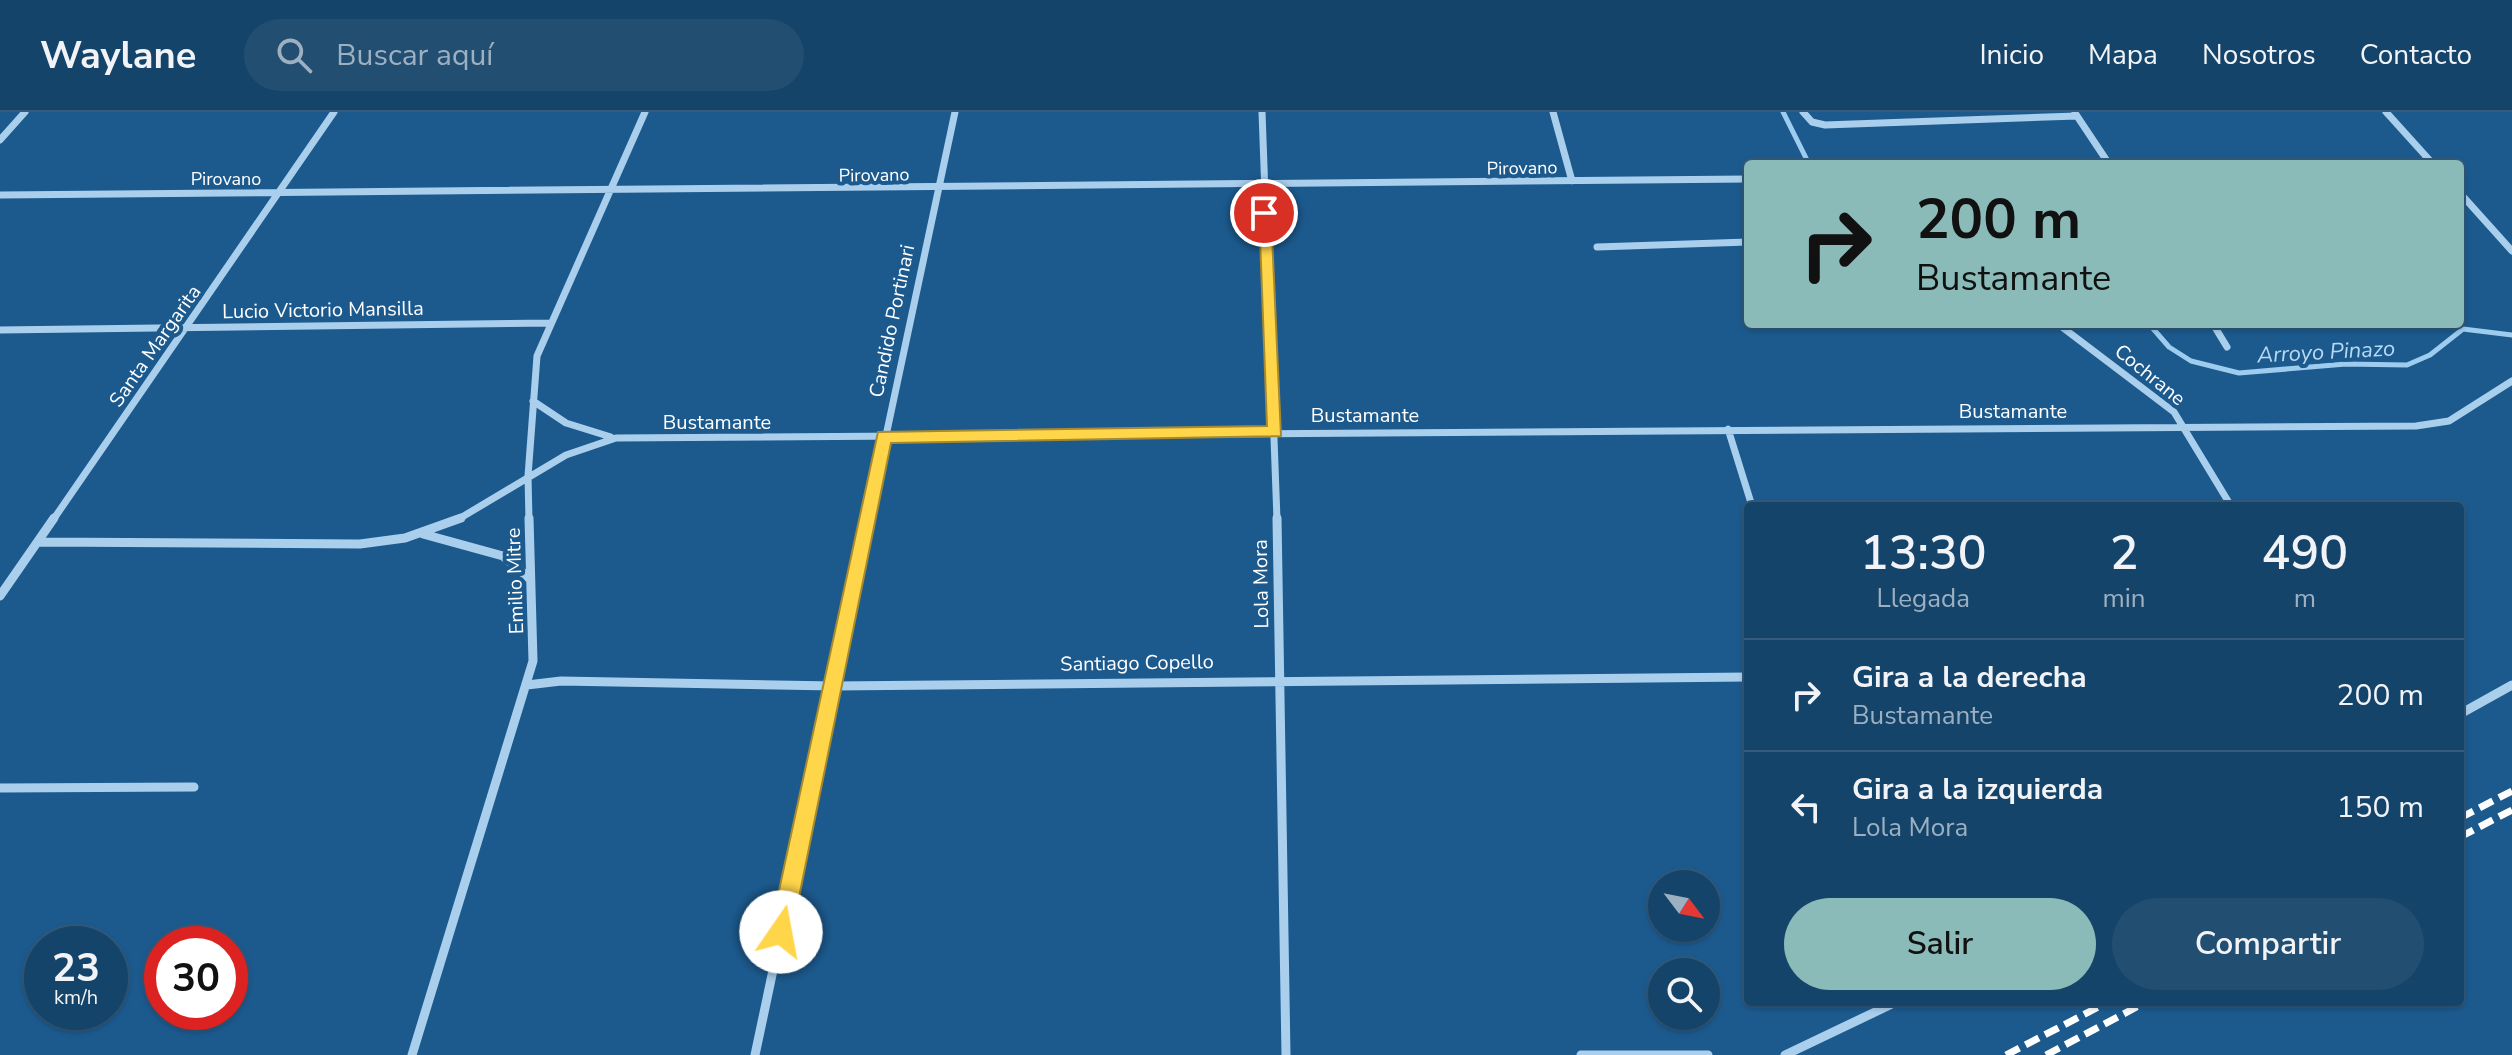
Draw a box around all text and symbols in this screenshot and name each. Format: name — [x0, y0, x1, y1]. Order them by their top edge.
search box — [244, 19, 804, 91]
text: Waylane — [40, 30, 196, 81]
icon: search — [272, 33, 316, 77]
text: Buscar aquí — [336, 35, 493, 76]
text: Inicio — [1979, 36, 2044, 74]
text: Mapa — [2088, 36, 2158, 74]
text: Nosotros — [2202, 36, 2316, 74]
text: Contacto — [2360, 36, 2472, 74]
street label: Pirovano — [1486, 155, 1558, 181]
street label: Pirovano — [838, 162, 910, 188]
street label: Pirovano — [191, 167, 261, 191]
pin — [1230, 179, 1298, 247]
text: 200 m — [1916, 181, 2081, 258]
icon: arrive — [1242, 191, 1286, 235]
icon: right — [1784, 192, 1888, 296]
street label: Candido Portinari — [863, 242, 921, 400]
text: Bustamante — [1916, 254, 2111, 303]
street label: Santa Margarita — [103, 280, 207, 412]
street label: Lucio Victorio Mansilla — [222, 295, 424, 325]
water label: Arroyo Pinazo — [2255, 333, 2396, 371]
street label: Cochrane — [2109, 338, 2191, 412]
street label: Bustamante — [1959, 398, 2067, 425]
street label: Bustamante — [1311, 402, 1419, 429]
street label: Bustamante — [663, 409, 771, 436]
text: 13:30 — [1860, 520, 1987, 586]
text: 2 — [2110, 520, 2138, 586]
text: 490 — [2262, 520, 2348, 586]
street label: Emilio Mitre — [500, 527, 530, 635]
street label: Lola Mora — [1247, 539, 1275, 629]
text: Llegada — [1877, 581, 1970, 616]
text: min — [2103, 581, 2146, 616]
text: m — [2294, 581, 2316, 616]
street label: Santiago Copello — [1060, 648, 1214, 678]
text: Gira a la derecha — [1852, 657, 2087, 698]
icon: right — [1784, 673, 1828, 717]
text: 200 m — [2337, 675, 2424, 716]
text: Bustamante — [1852, 698, 1993, 733]
text: Gira a la izquierda — [1852, 769, 2103, 810]
icon: left — [1784, 785, 1828, 829]
text: 150 m — [2337, 787, 2424, 828]
text: Lola Mora — [1852, 810, 1968, 845]
north arrow — [1648, 870, 1720, 942]
map controls — [1648, 870, 1720, 1030]
position arrow — [739, 890, 823, 974]
button: Salir — [1784, 898, 2096, 990]
button: Compartir — [2112, 898, 2424, 990]
speed limit sign: 30 — [144, 926, 248, 1030]
text: 23 — [52, 941, 100, 995]
button: search — [1648, 958, 1720, 1030]
text: km/h — [54, 984, 98, 1011]

